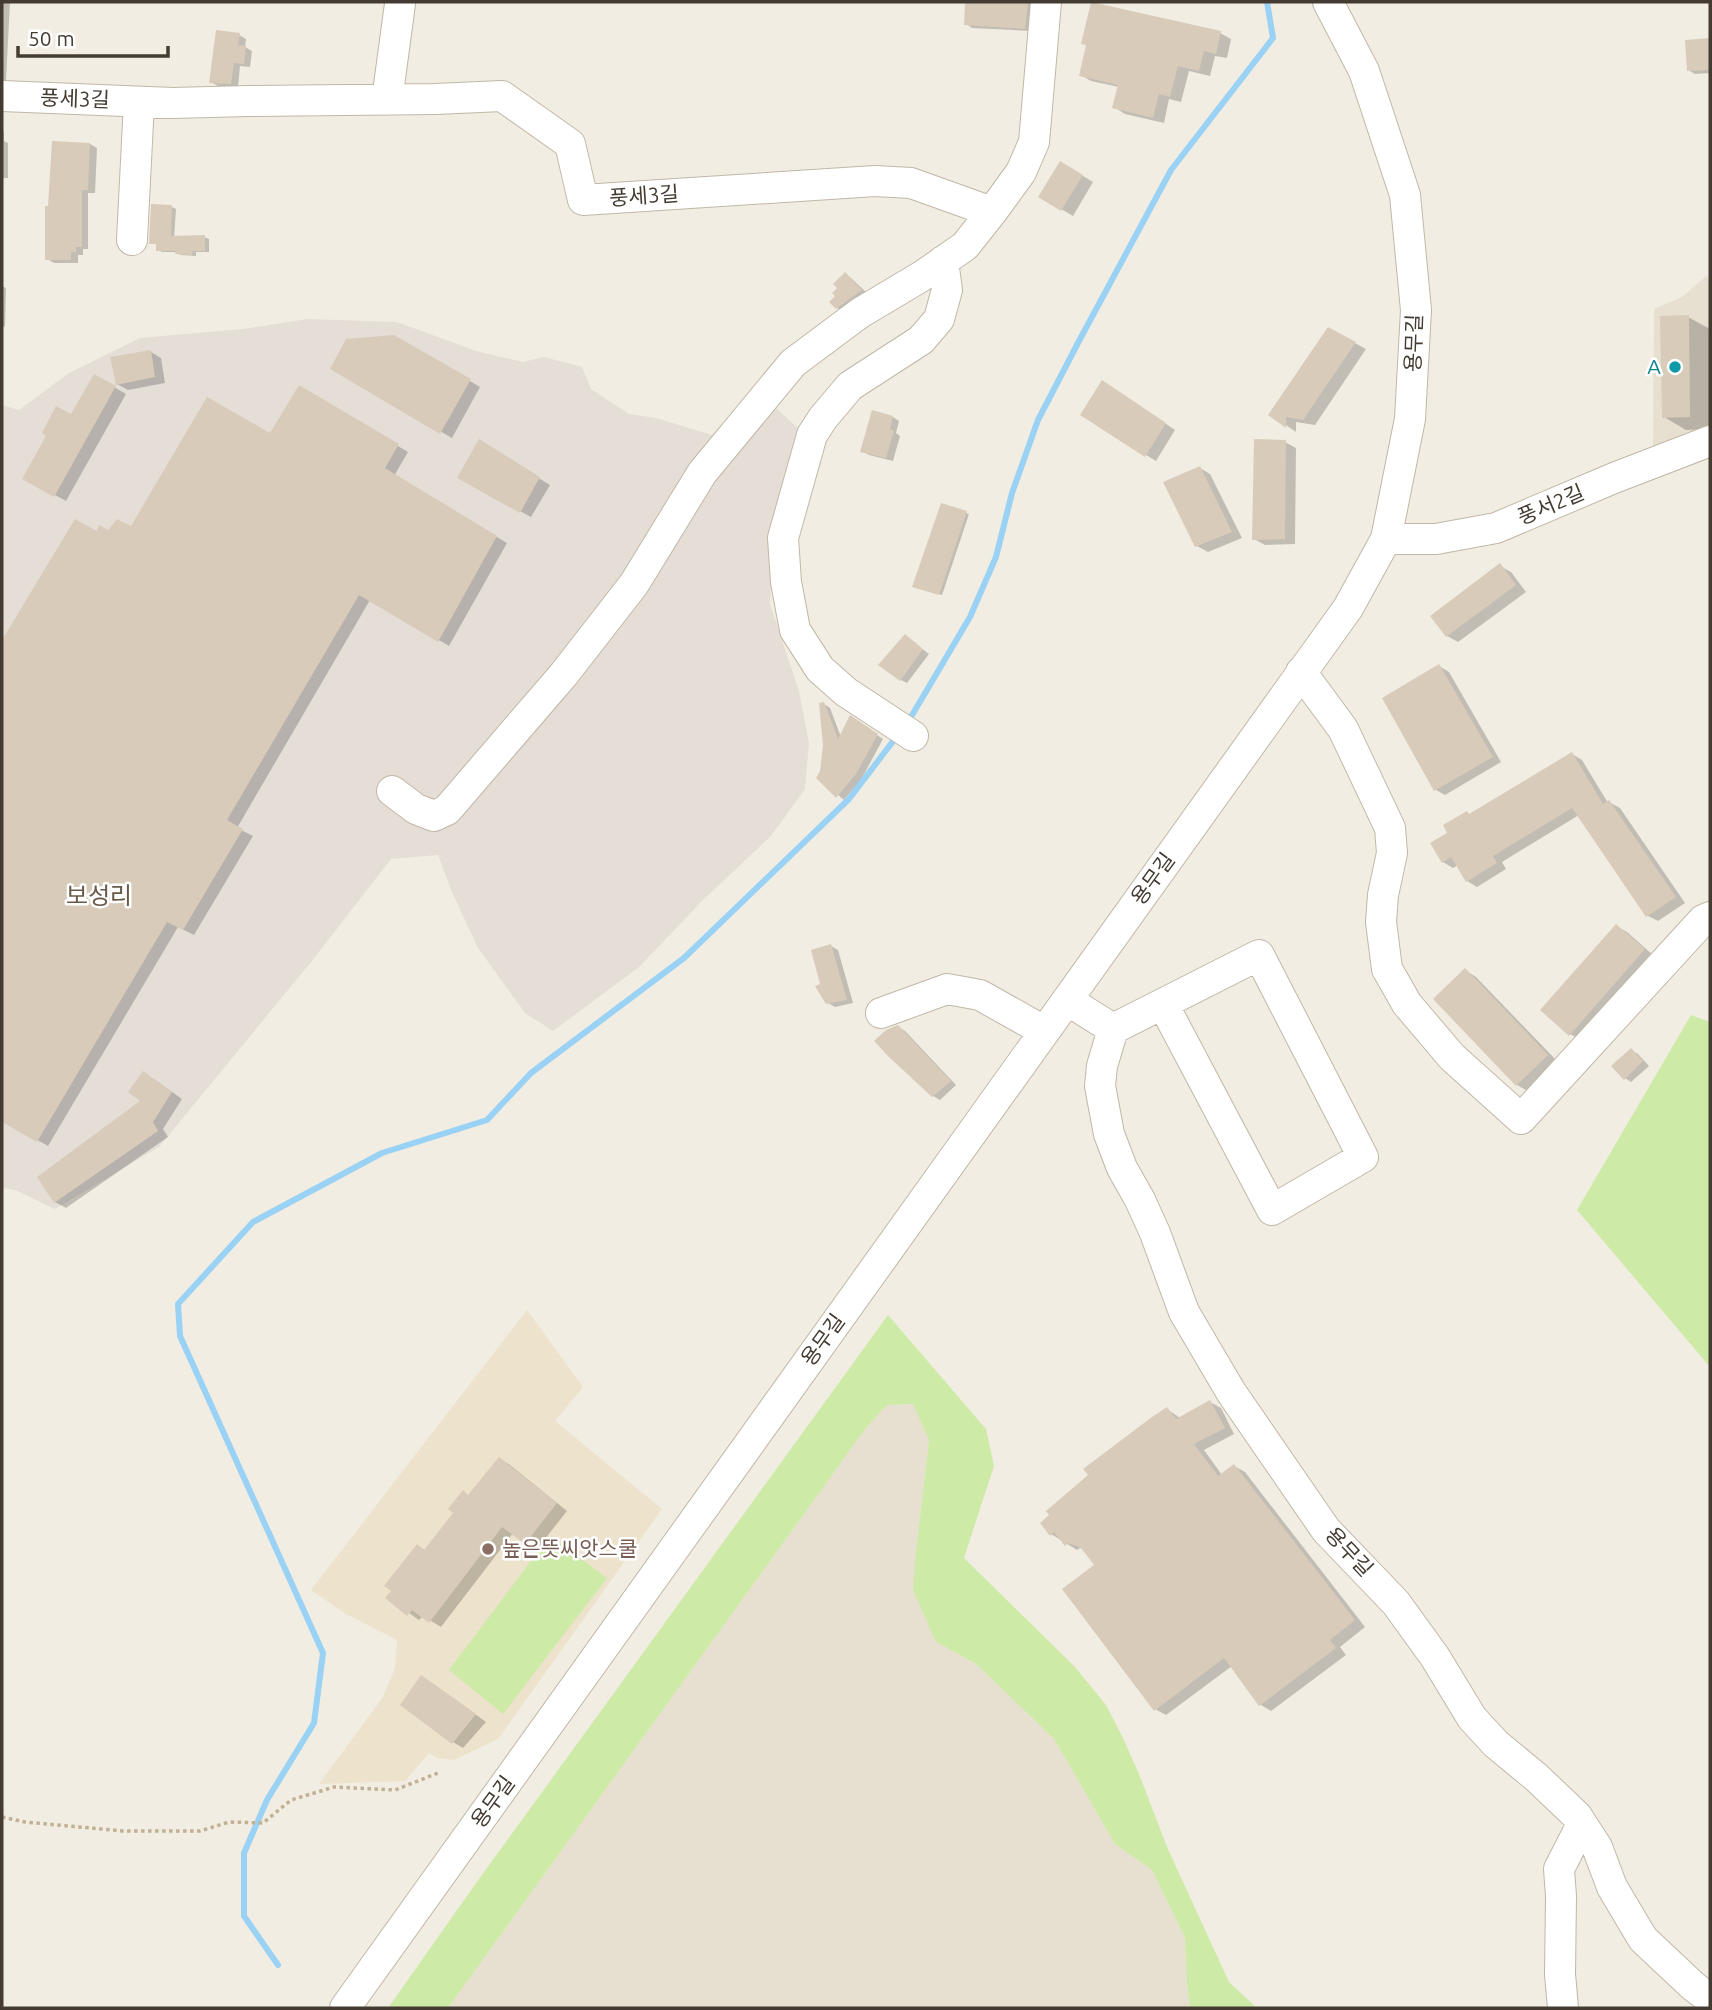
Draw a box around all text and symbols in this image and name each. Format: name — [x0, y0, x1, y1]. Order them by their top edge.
scale bar — [18, 14, 168, 58]
text: 50 m — [28, 26, 75, 50]
street label: 풍세3길 — [40, 85, 110, 111]
street label: 풍세3길 — [608, 181, 680, 209]
street label: 용무길 — [1400, 314, 1426, 372]
place label: A — [1647, 354, 1661, 378]
marker: A — [1667, 359, 1683, 375]
street label: 풍서2길 — [1514, 479, 1587, 529]
street label: 용무길 — [1125, 848, 1179, 909]
district label: 보성리 — [66, 882, 132, 909]
street label: 용무길 — [795, 1309, 849, 1370]
street label: 용무길 — [1321, 1522, 1378, 1581]
place label: 높은뜻씨앗스쿨 — [502, 1536, 637, 1560]
marker: 높은뜻씨앗스쿨 — [480, 1541, 496, 1557]
street label: 용무길 — [465, 1771, 519, 1832]

